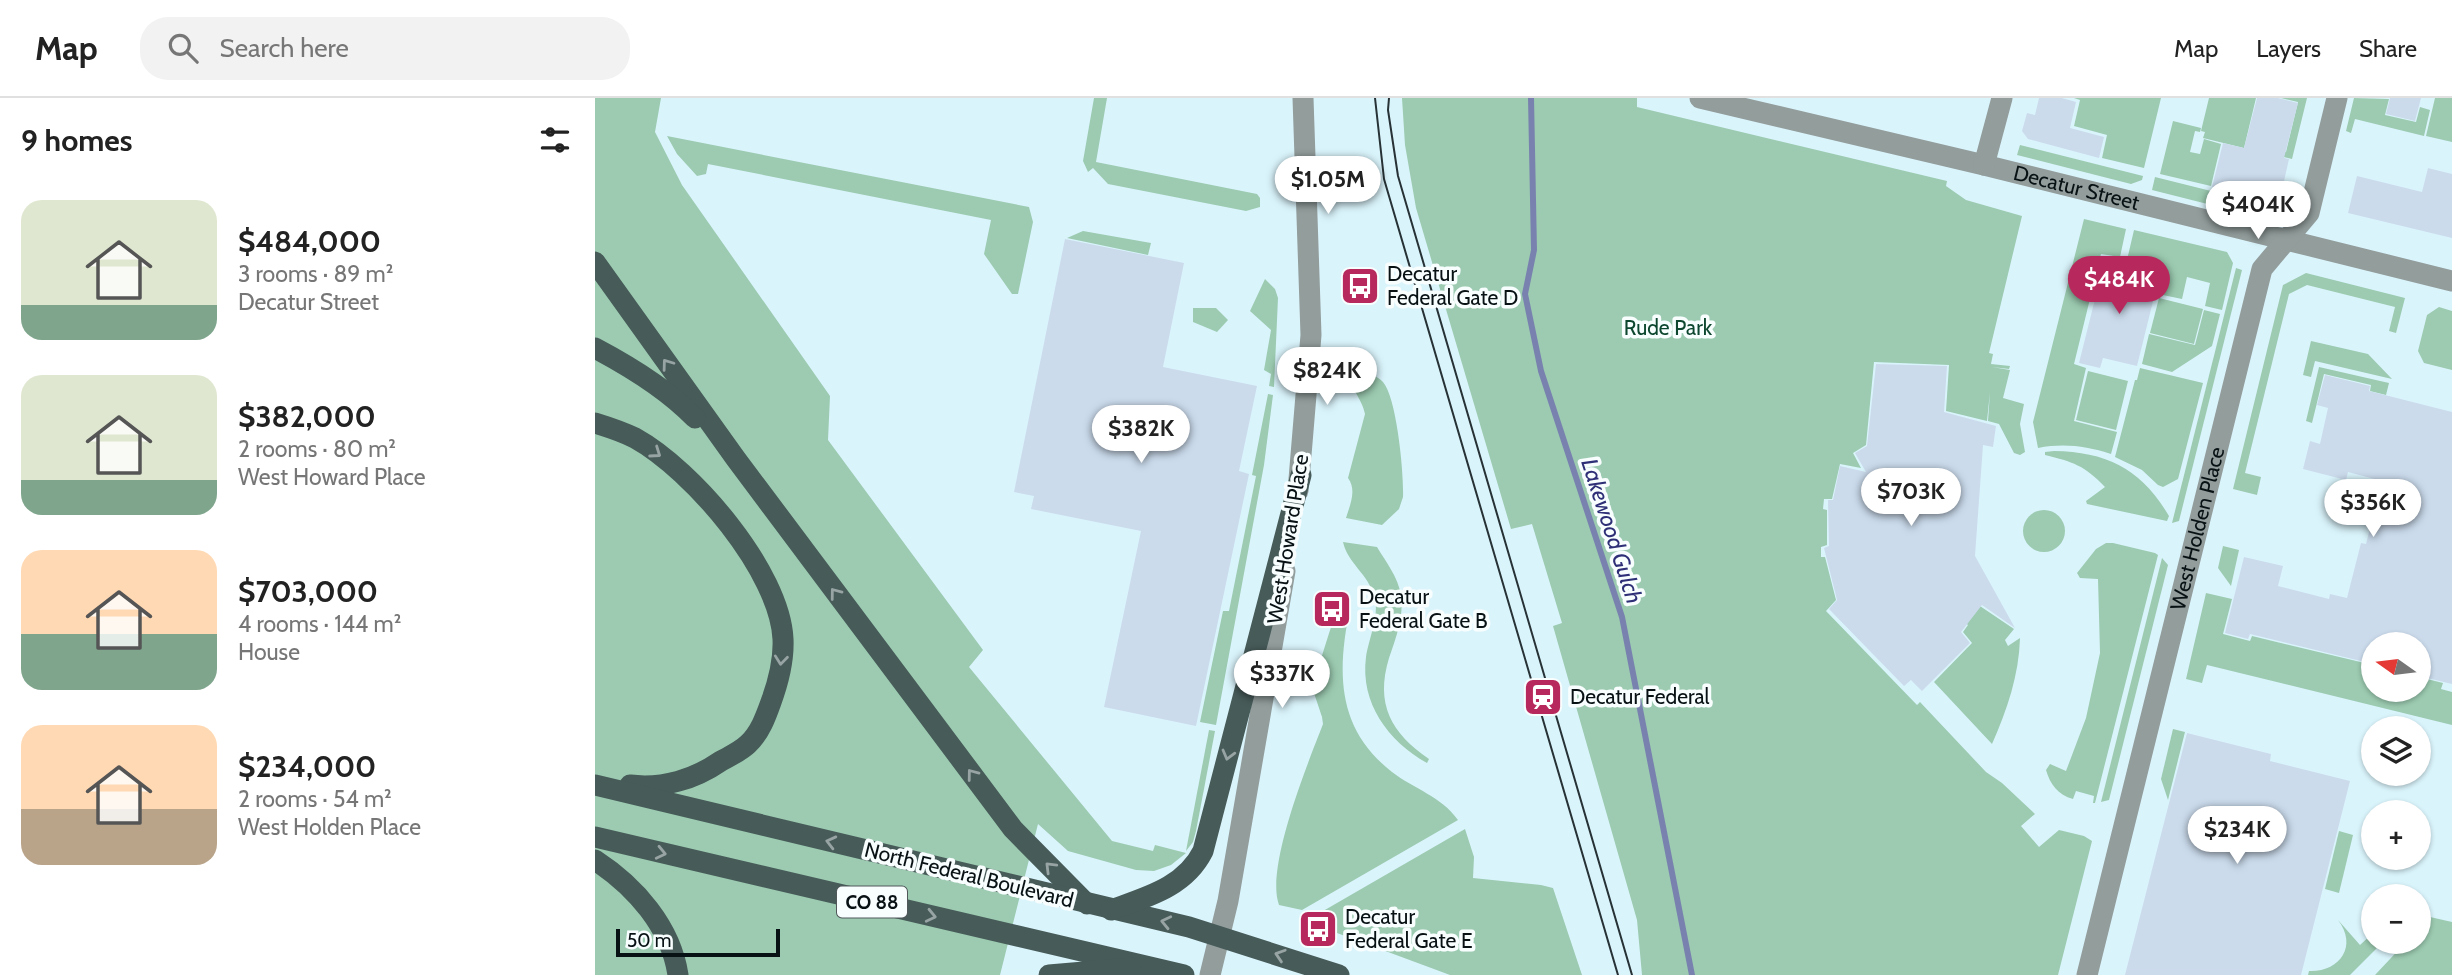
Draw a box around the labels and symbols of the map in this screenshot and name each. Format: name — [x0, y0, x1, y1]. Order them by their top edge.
pin: $1.05M — [1271, 156, 1385, 216]
street label: Decatur Street — [2011, 160, 2142, 215]
pin: $404K — [2209, 181, 2307, 241]
pin: $484K — [2070, 256, 2168, 316]
place label: Decatur Federal Gate D — [1387, 261, 1518, 310]
bus stop icon: Decatur Federal Gate D — [1339, 265, 1381, 307]
park label: Rude Park — [1624, 315, 1713, 340]
pin: $824K — [1278, 348, 1376, 407]
one-way arrow — [663, 359, 675, 372]
pin: $382K — [1092, 406, 1190, 465]
street label: West Holden Place — [2165, 444, 2230, 613]
one-way arrow — [648, 445, 661, 457]
street label: West Howard Place — [1262, 452, 1313, 625]
water label: Lakewood Gulch — [1575, 455, 1649, 607]
pin: $703K — [1862, 468, 1960, 528]
pin: $356K — [2324, 480, 2422, 539]
place label: Decatur Federal Gate B — [1359, 584, 1487, 633]
one-way arrow — [831, 588, 843, 600]
bus stop icon: Decatur Federal Gate B — [1311, 588, 1353, 630]
north arrow — [2361, 632, 2431, 702]
pin: $337K — [1233, 650, 1331, 710]
one-way arrow — [774, 654, 789, 666]
station icon: Decatur Federal — [1522, 676, 1564, 718]
place label: Decatur Federal — [1570, 684, 1710, 709]
one-way arrow — [1222, 749, 1236, 761]
one-way arrow — [967, 770, 980, 782]
pin: $234K — [2188, 806, 2286, 866]
one-way arrow — [825, 836, 837, 850]
street label: North Federal Boulevard — [862, 836, 1076, 913]
one-way arrow — [655, 845, 667, 859]
one-way arrow — [1045, 862, 1058, 875]
road number: CO 88 — [837, 887, 907, 918]
place label: Decatur Federal Gate E — [1345, 904, 1473, 953]
one-way arrow — [925, 907, 937, 922]
bus stop icon: Decatur Federal Gate E — [1297, 908, 1339, 950]
one-way arrow — [1160, 915, 1172, 930]
scale bar — [616, 926, 781, 958]
one-way arrow — [1274, 949, 1286, 963]

